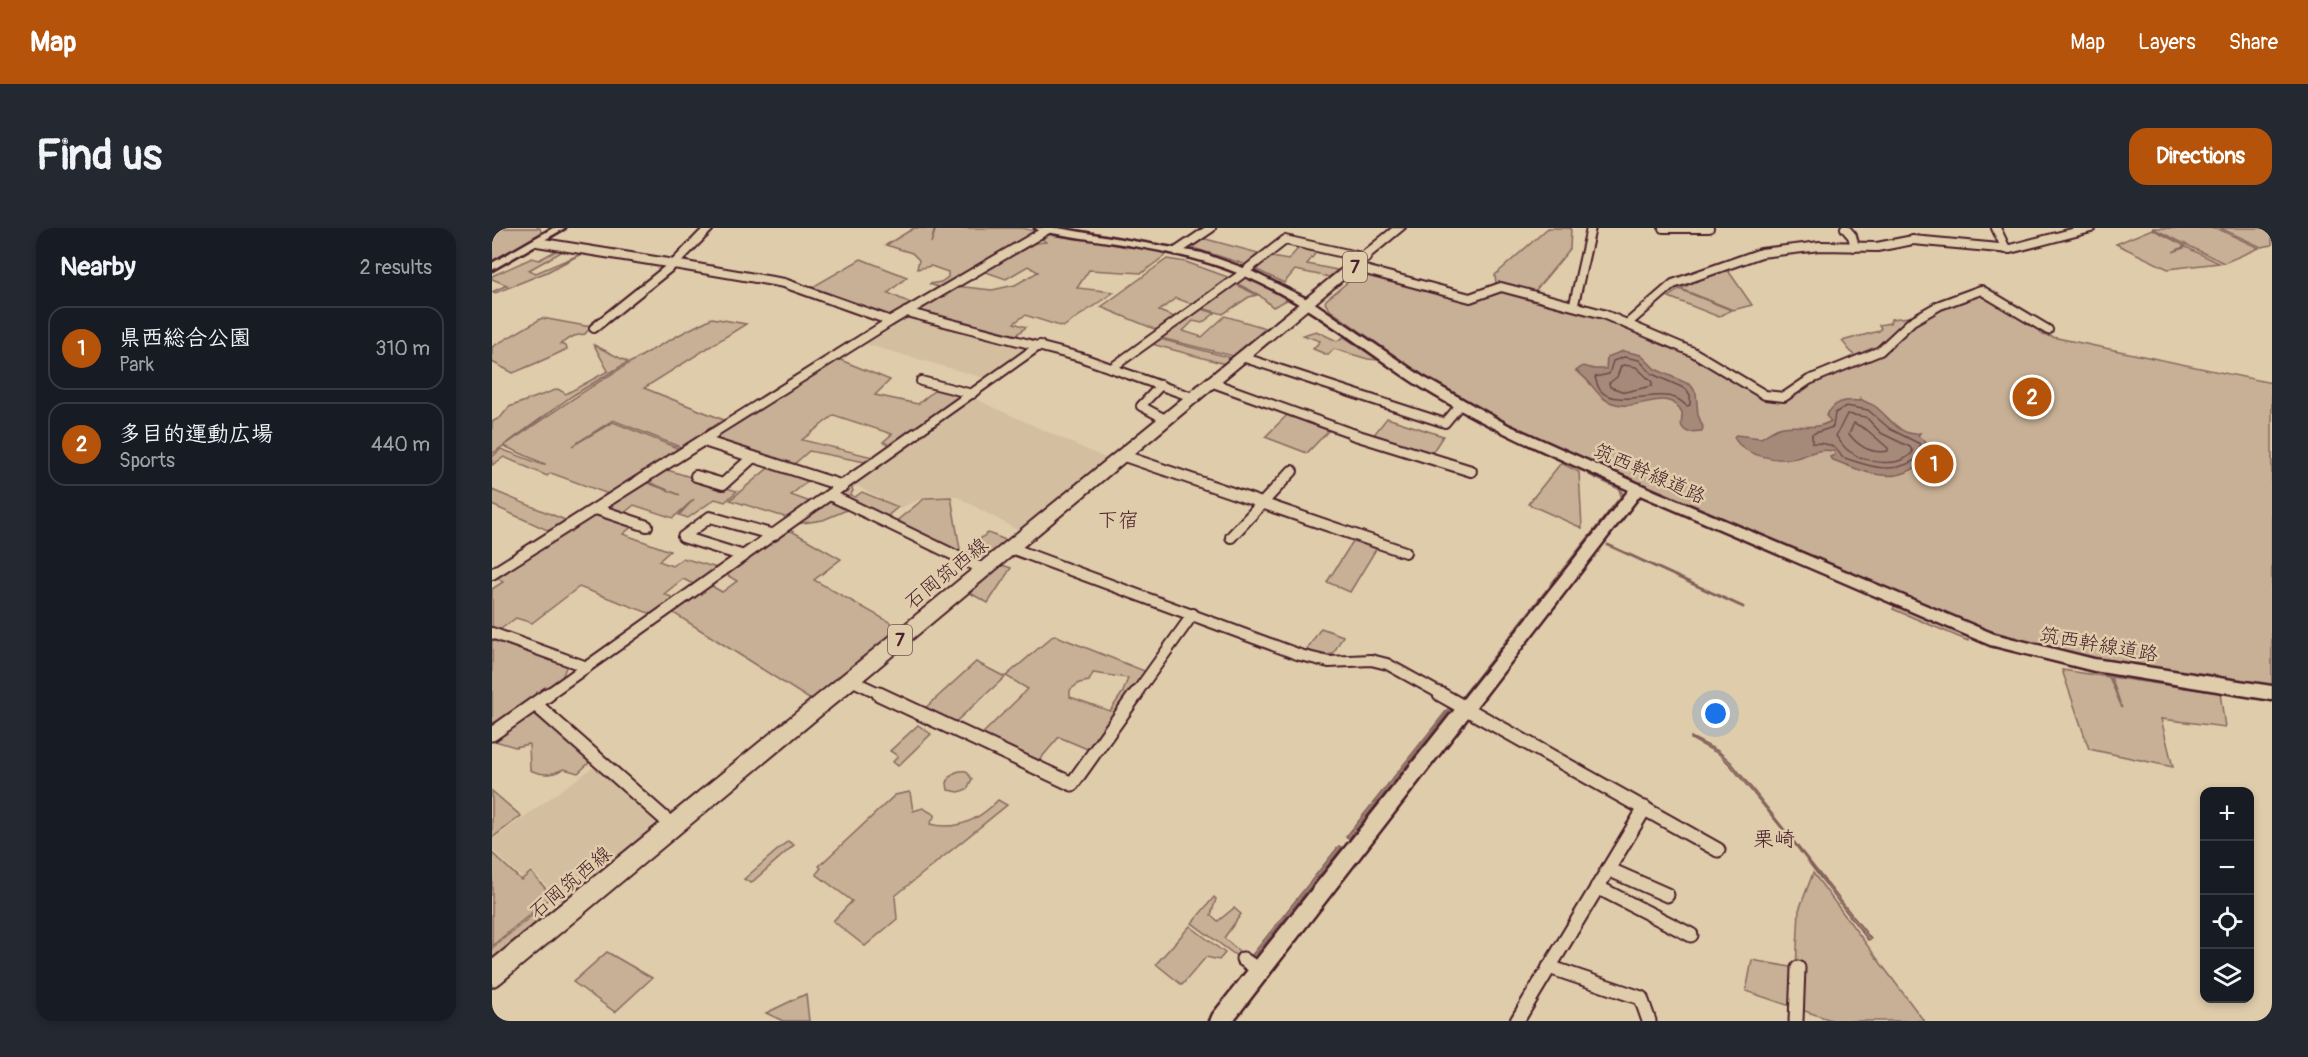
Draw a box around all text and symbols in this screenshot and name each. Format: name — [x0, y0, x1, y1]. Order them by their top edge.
text: Map — [30, 25, 76, 60]
text: Map — [2070, 29, 2105, 56]
text: Layers — [2138, 29, 2196, 56]
text: Share — [2229, 29, 2278, 56]
button: Directions — [2129, 128, 2272, 185]
text: Find us — [36, 130, 162, 182]
text: Nearby — [60, 251, 136, 283]
road number: 7 — [1343, 252, 1367, 282]
text: 2 results — [360, 255, 432, 280]
text: 県西総合公園 — [119, 324, 251, 352]
text: 1 — [78, 336, 85, 361]
text: 310 m — [375, 336, 430, 361]
text: Park — [119, 352, 154, 377]
pin: 2 — [2012, 374, 2052, 420]
text: 多目的運動広場 — [119, 420, 273, 448]
text: 2 — [76, 432, 87, 457]
text: 440 m — [371, 432, 430, 457]
street label: 筑西幹線道路 — [1590, 438, 1710, 509]
pin: 1 — [1914, 442, 1954, 486]
text: Sports — [119, 448, 175, 473]
district label: 下宿 — [1097, 507, 1139, 534]
street label: 石岡筑西線 — [900, 532, 993, 615]
street label: 筑西幹線道路 — [2038, 622, 2160, 667]
road number: 7 — [888, 625, 912, 655]
your location — [1701, 699, 1730, 728]
map controls — [2200, 787, 2254, 1003]
button: + — [2200, 787, 2254, 841]
district label: 栗崎 — [1753, 826, 1795, 853]
street label: 石岡筑西線 — [524, 841, 617, 924]
button: − — [2200, 841, 2254, 895]
button: locate — [2200, 895, 2254, 949]
button: layers — [2200, 949, 2254, 1003]

